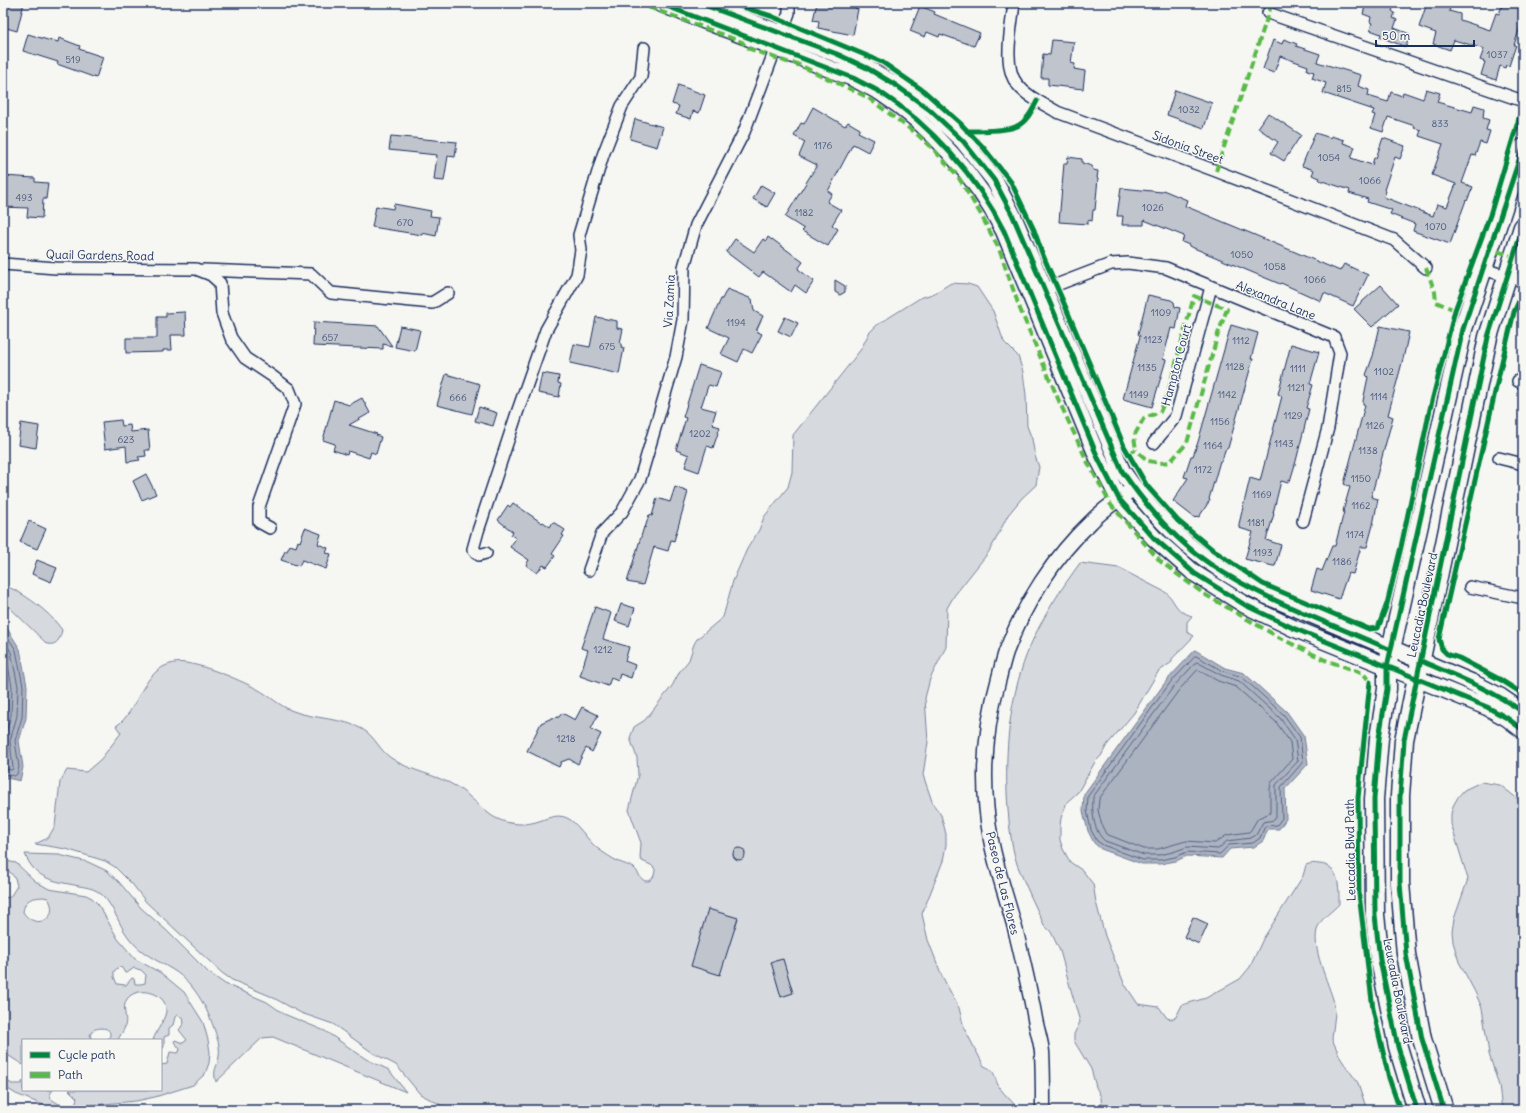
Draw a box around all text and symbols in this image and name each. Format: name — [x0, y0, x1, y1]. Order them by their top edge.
scale bar — [1376, 22, 1474, 48]
text: 50 m — [1382, 28, 1411, 43]
house number: 1037 — [1486, 48, 1508, 61]
house number: 519 — [65, 53, 81, 66]
house number: 815 — [1336, 82, 1352, 95]
house number: 1032 — [1178, 103, 1200, 116]
house number: 833 — [1431, 117, 1449, 130]
street label: Sidonia Street — [1150, 127, 1226, 167]
house number: 1176 — [814, 139, 832, 152]
house number: 1054 — [1318, 151, 1340, 164]
house number: 1066 — [1359, 174, 1381, 187]
house number: 493 — [15, 191, 33, 204]
house number: 1026 — [1142, 201, 1164, 214]
house number: 1182 — [794, 206, 814, 219]
house number: 670 — [396, 216, 414, 229]
house number: 1070 — [1425, 220, 1447, 233]
street label: Quail Gardens Road — [46, 247, 154, 263]
house number: 1050 — [1231, 248, 1253, 261]
house number: 1058 — [1264, 260, 1286, 273]
house number: 1066 — [1304, 273, 1326, 286]
street label: Via Zamia — [660, 274, 678, 328]
street label: Alexandra Lane — [1234, 277, 1318, 323]
house number: 1109 — [1151, 306, 1171, 319]
house number: 1194 — [726, 316, 746, 329]
street label: Hampton Court — [1158, 323, 1194, 407]
house number: 657 — [322, 331, 338, 344]
house number: 1123 — [1143, 333, 1163, 346]
house number: 1112 — [1232, 334, 1250, 347]
house number: 675 — [599, 340, 615, 353]
house number: 1128 — [1225, 360, 1245, 373]
house number: 1135 — [1137, 361, 1157, 374]
house number: 1111 — [1290, 362, 1306, 375]
house number: 1102 — [1374, 365, 1395, 378]
house number: 1121 — [1287, 381, 1305, 394]
house number: 1149 — [1129, 388, 1149, 401]
house number: 1142 — [1217, 388, 1237, 401]
house number: 1114 — [1370, 390, 1388, 403]
house number: 666 — [449, 391, 467, 404]
house number: 1129 — [1283, 409, 1303, 422]
house number: 1156 — [1210, 415, 1230, 428]
house number: 1126 — [1365, 419, 1385, 432]
house number: 1202 — [689, 427, 711, 440]
house number: 623 — [118, 433, 135, 446]
house number: 1143 — [1274, 437, 1294, 450]
house number: 1164 — [1203, 439, 1223, 452]
house number: 1138 — [1358, 444, 1378, 457]
house number: 1172 — [1194, 463, 1213, 476]
house number: 1150 — [1351, 472, 1371, 485]
house number: 1169 — [1252, 488, 1272, 501]
house number: 1162 — [1351, 499, 1371, 512]
house number: 1181 — [1247, 516, 1265, 529]
house number: 1174 — [1346, 528, 1364, 541]
house number: 1193 — [1253, 546, 1273, 559]
street label: Leucadia Boulevard — [1404, 551, 1440, 659]
house number: 1186 — [1332, 555, 1352, 568]
house number: 1212 — [594, 643, 613, 656]
house number: 1218 — [556, 732, 576, 745]
street label: Leucadia Blvd Path — [1342, 798, 1358, 902]
street label: Paseo de Las Flores — [983, 830, 1023, 936]
street label: Leucadia Boulevard — [1380, 937, 1416, 1045]
legend — [22, 1039, 162, 1091]
text: Cycle path — [58, 1047, 115, 1062]
text: Path — [58, 1067, 83, 1082]

